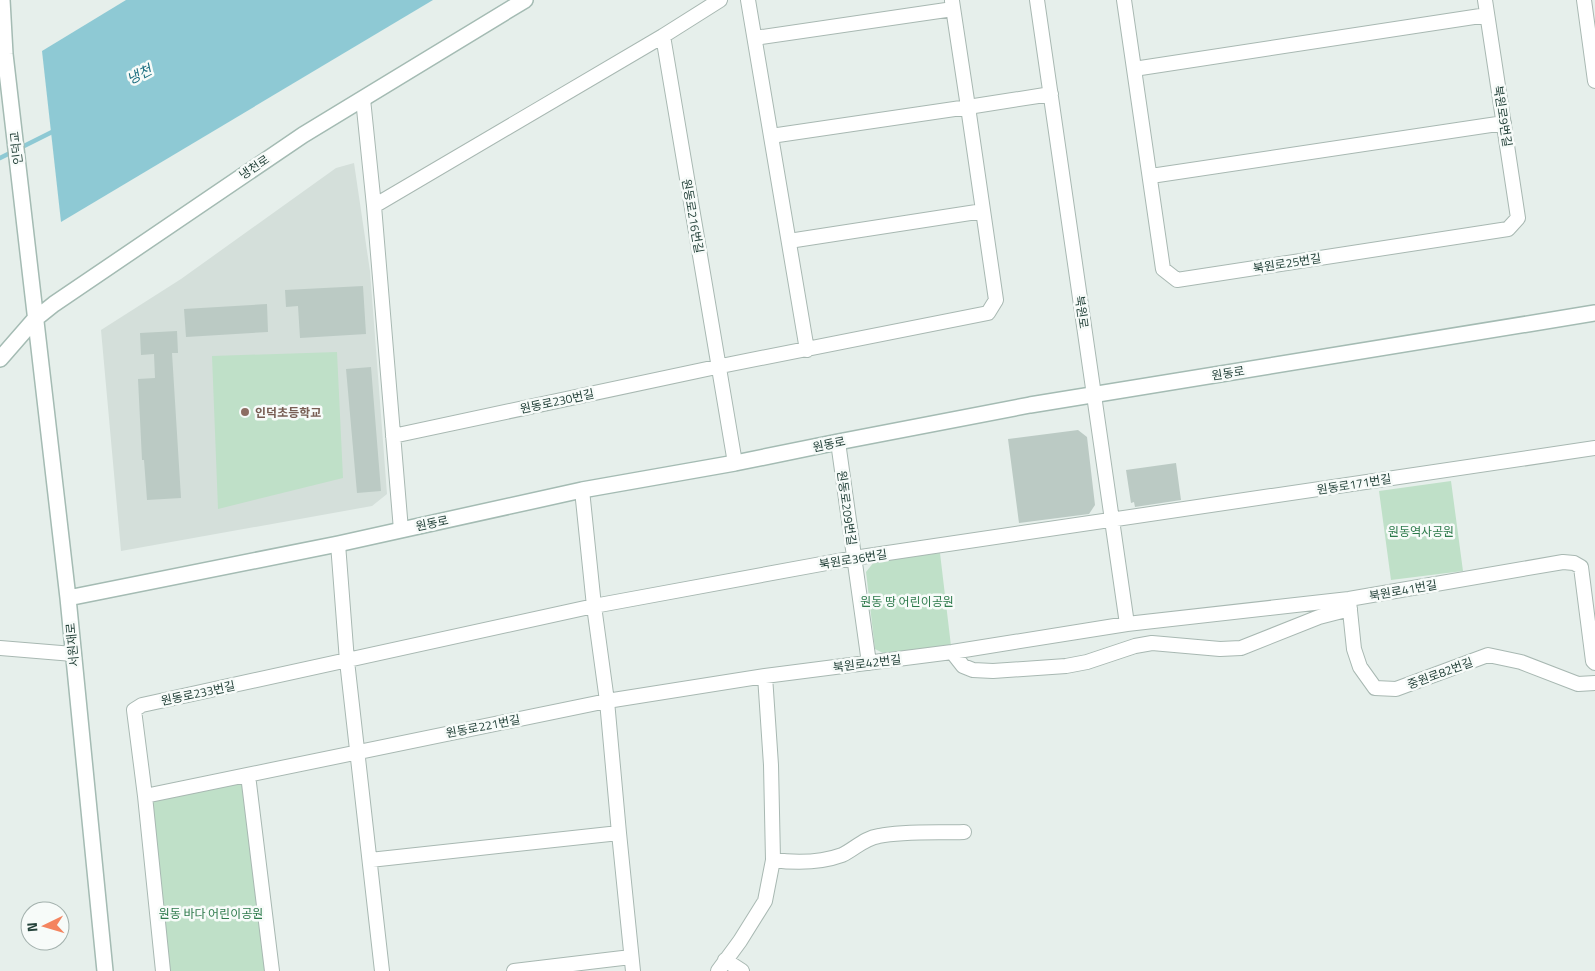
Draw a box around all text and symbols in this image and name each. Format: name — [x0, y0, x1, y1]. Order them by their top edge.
water label: 냉천 — [123, 58, 156, 89]
street label: 북원로9번길 — [1489, 84, 1517, 148]
street label: 인덕교 — [5, 130, 27, 166]
street label: 냉천로 — [235, 150, 273, 184]
street label: 원동로216번길 — [677, 177, 709, 255]
street label: 북원로25번길 — [1252, 248, 1322, 278]
street label: 북원로 — [1070, 294, 1094, 330]
street label: 원동로 — [1210, 361, 1246, 385]
street label: 원동로230번길 — [518, 384, 596, 418]
place label: 인덕초등학교 — [255, 403, 321, 422]
marker: 인덕초등학교 — [239, 406, 251, 418]
street label: 원동로 — [811, 431, 847, 457]
street label: 원동로209번길 — [832, 469, 862, 547]
street label: 원동로171번길 — [1315, 469, 1393, 499]
street label: 원동로 — [414, 510, 450, 536]
park label: 원동역사공원 — [1388, 522, 1454, 541]
street label: 북원로36번길 — [818, 544, 888, 574]
street label: 북원로41번길 — [1368, 575, 1438, 605]
park label: 원동 땅 어린이공원 — [860, 592, 954, 611]
street label: 서원재로 — [61, 622, 83, 668]
street label: 북원로42번길 — [832, 649, 902, 677]
street label: 중원로82번길 — [1405, 652, 1475, 694]
street label: 원동로233번길 — [159, 676, 237, 710]
street label: 원동로221번길 — [444, 709, 522, 743]
north arrow — [20, 901, 70, 951]
park label: 원동 바다 어린이공원 — [159, 904, 263, 923]
text: N — [21, 921, 42, 933]

